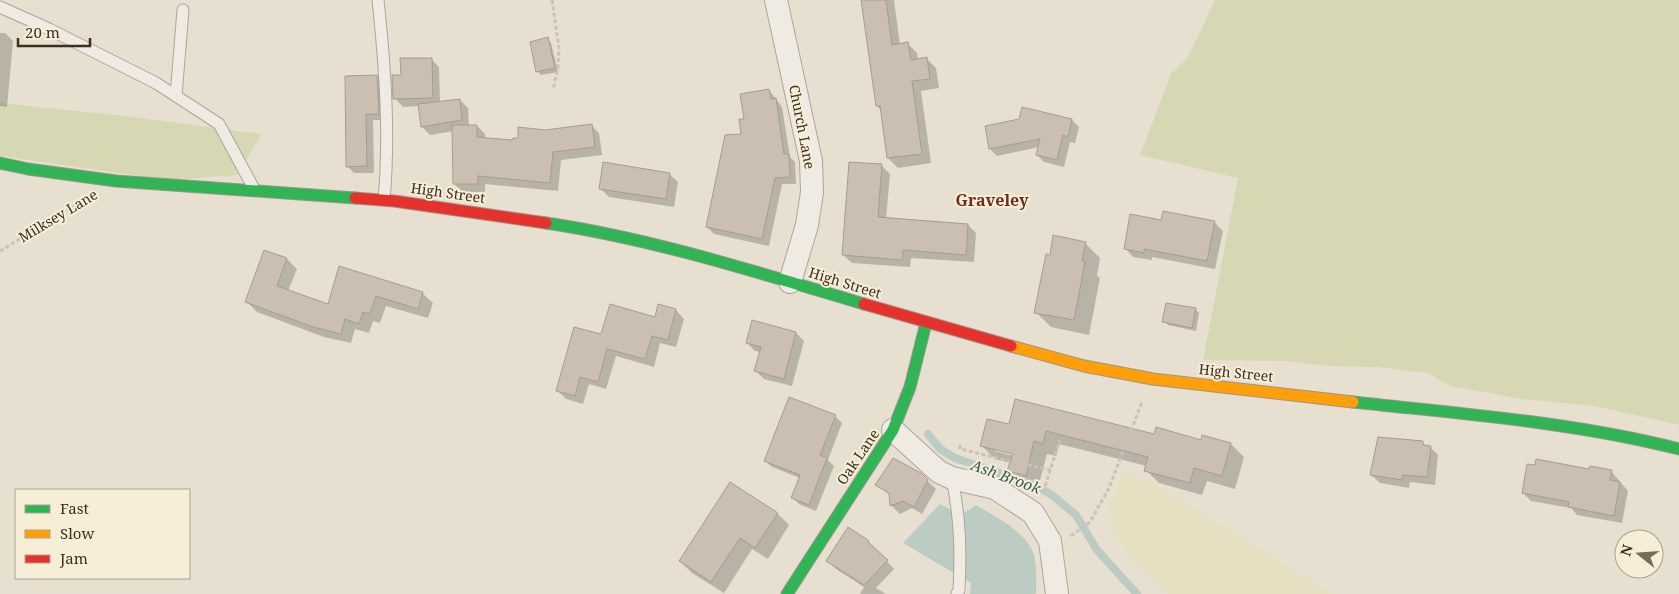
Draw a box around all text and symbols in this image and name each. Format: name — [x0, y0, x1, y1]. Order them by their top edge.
scale bar — [18, 15, 90, 47]
text: 20 m — [25, 22, 60, 42]
street label: Church Lane — [785, 83, 820, 171]
street label: High Street — [410, 178, 486, 207]
street label: Milksey Lane — [15, 185, 101, 247]
district label: Graveley — [956, 189, 1029, 211]
street label: High Street — [807, 263, 884, 303]
street label: High Street — [1198, 359, 1274, 386]
street label: Oak Lane — [832, 425, 883, 488]
water label: Ash Brook — [968, 454, 1044, 498]
legend — [15, 489, 190, 579]
text: Fast — [60, 498, 89, 518]
text: Slow — [60, 523, 94, 543]
north arrow — [1614, 529, 1664, 579]
text: N — [1615, 542, 1637, 558]
text: Jam — [59, 548, 88, 568]

